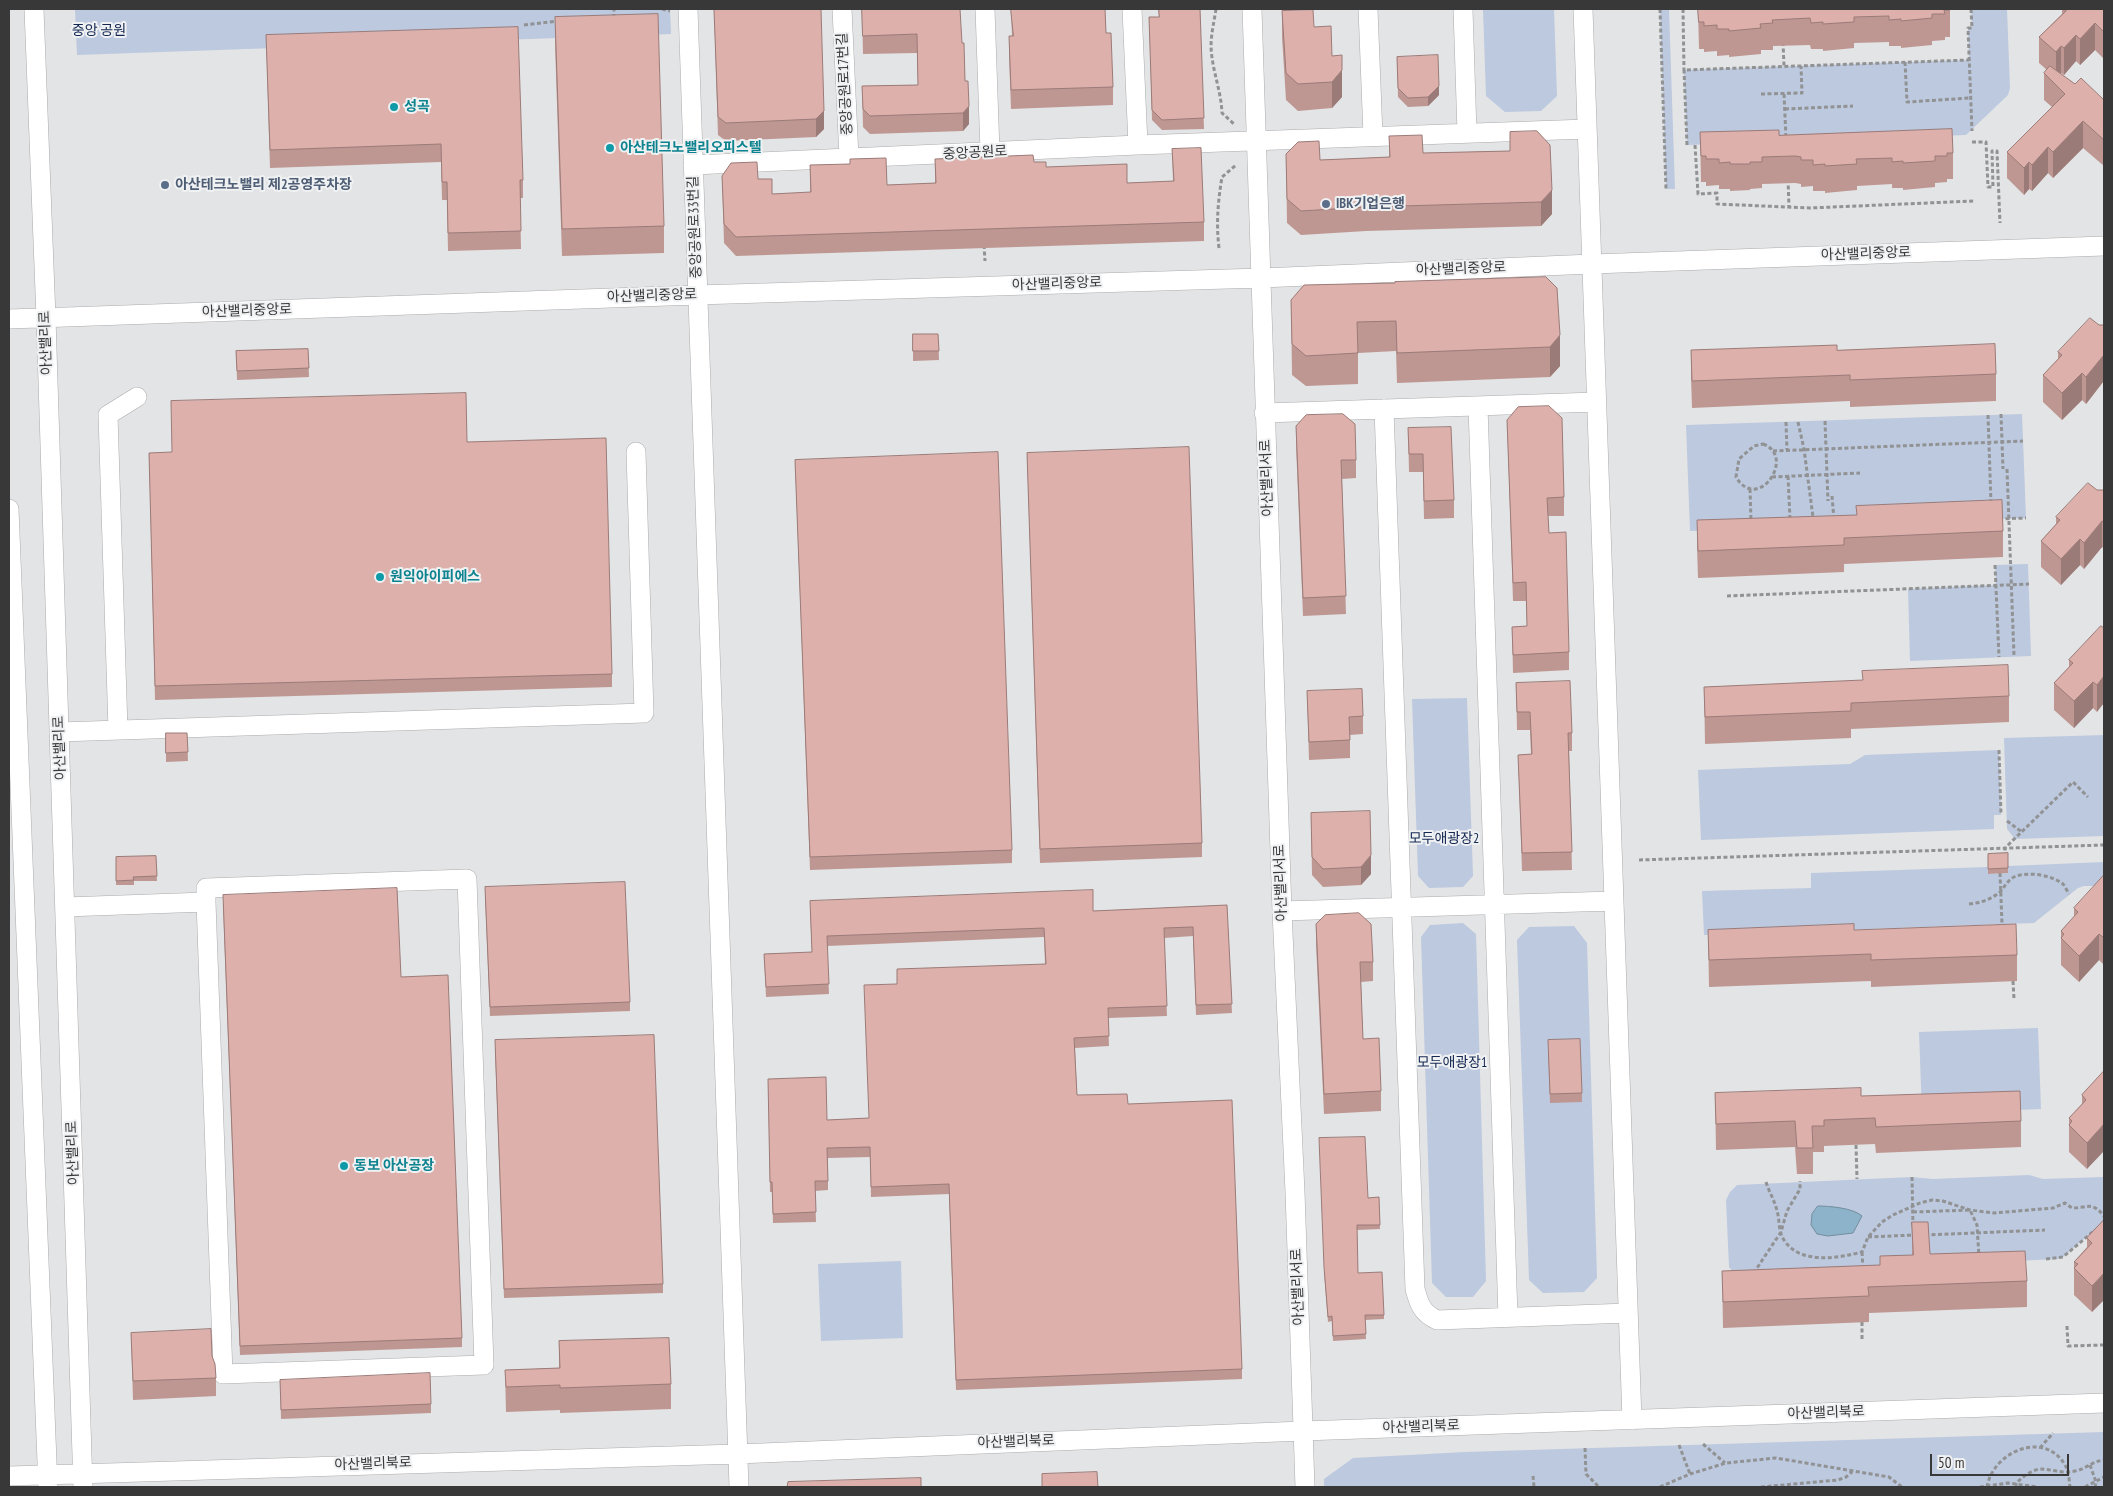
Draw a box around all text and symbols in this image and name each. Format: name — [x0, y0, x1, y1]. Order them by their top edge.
park label: 중앙 공원 — [72, 23, 126, 39]
street label: 중앙공원로17번길 — [834, 32, 856, 136]
place label: 성곡 — [404, 99, 430, 115]
marker: 성곡 — [388, 101, 400, 113]
place label: 아산테크노밸리오피스텔 — [620, 140, 762, 156]
marker: 아산테크노밸리오피스텔 — [604, 142, 616, 154]
street label: 중앙공원로 — [942, 143, 1008, 163]
street label: 중앙공원로33번길 — [685, 175, 705, 279]
place label: 아산테크노밸리 제2공영주차장 — [175, 177, 352, 193]
marker: 아산테크노밸리 제2공영주차장 — [159, 179, 171, 191]
place label: IBK기업은행 — [1336, 196, 1405, 212]
marker: IBK기업은행 — [1320, 198, 1332, 210]
street label: 아산밸리중앙로 — [1821, 244, 1911, 264]
street label: 아산밸리중앙로 — [1416, 259, 1506, 279]
street label: 아산밸리중앙로 — [1012, 274, 1102, 294]
street label: 아산밸리중앙로 — [607, 286, 697, 306]
street label: 아산밸리중앙로 — [202, 301, 292, 321]
street label: 아산밸리로 — [36, 311, 56, 375]
street label: 아산밸리서로 — [1257, 439, 1277, 517]
place label: 원익아이피에스 — [390, 569, 480, 585]
marker: 원익아이피에스 — [374, 571, 386, 583]
street label: 아산밸리로 — [50, 716, 70, 780]
park label: 모두애광장2 — [1409, 831, 1479, 847]
street label: 아산밸리서로 — [1271, 844, 1291, 922]
park label: 모두애광장1 — [1417, 1055, 1487, 1071]
street label: 아산밸리로 — [63, 1121, 83, 1185]
place label: 동보 아산공장 — [354, 1158, 434, 1174]
marker: 동보 아산공장 — [338, 1160, 350, 1172]
street label: 아산밸리서로 — [1288, 1248, 1308, 1326]
street label: 아산밸리북로 — [1787, 1403, 1865, 1423]
street label: 아산밸리북로 — [1382, 1417, 1460, 1437]
street label: 아산밸리북로 — [977, 1432, 1055, 1452]
scale bar — [1933, 1444, 2072, 1476]
text: 50 m — [1938, 1453, 1964, 1472]
street label: 아산밸리북로 — [334, 1454, 412, 1474]

